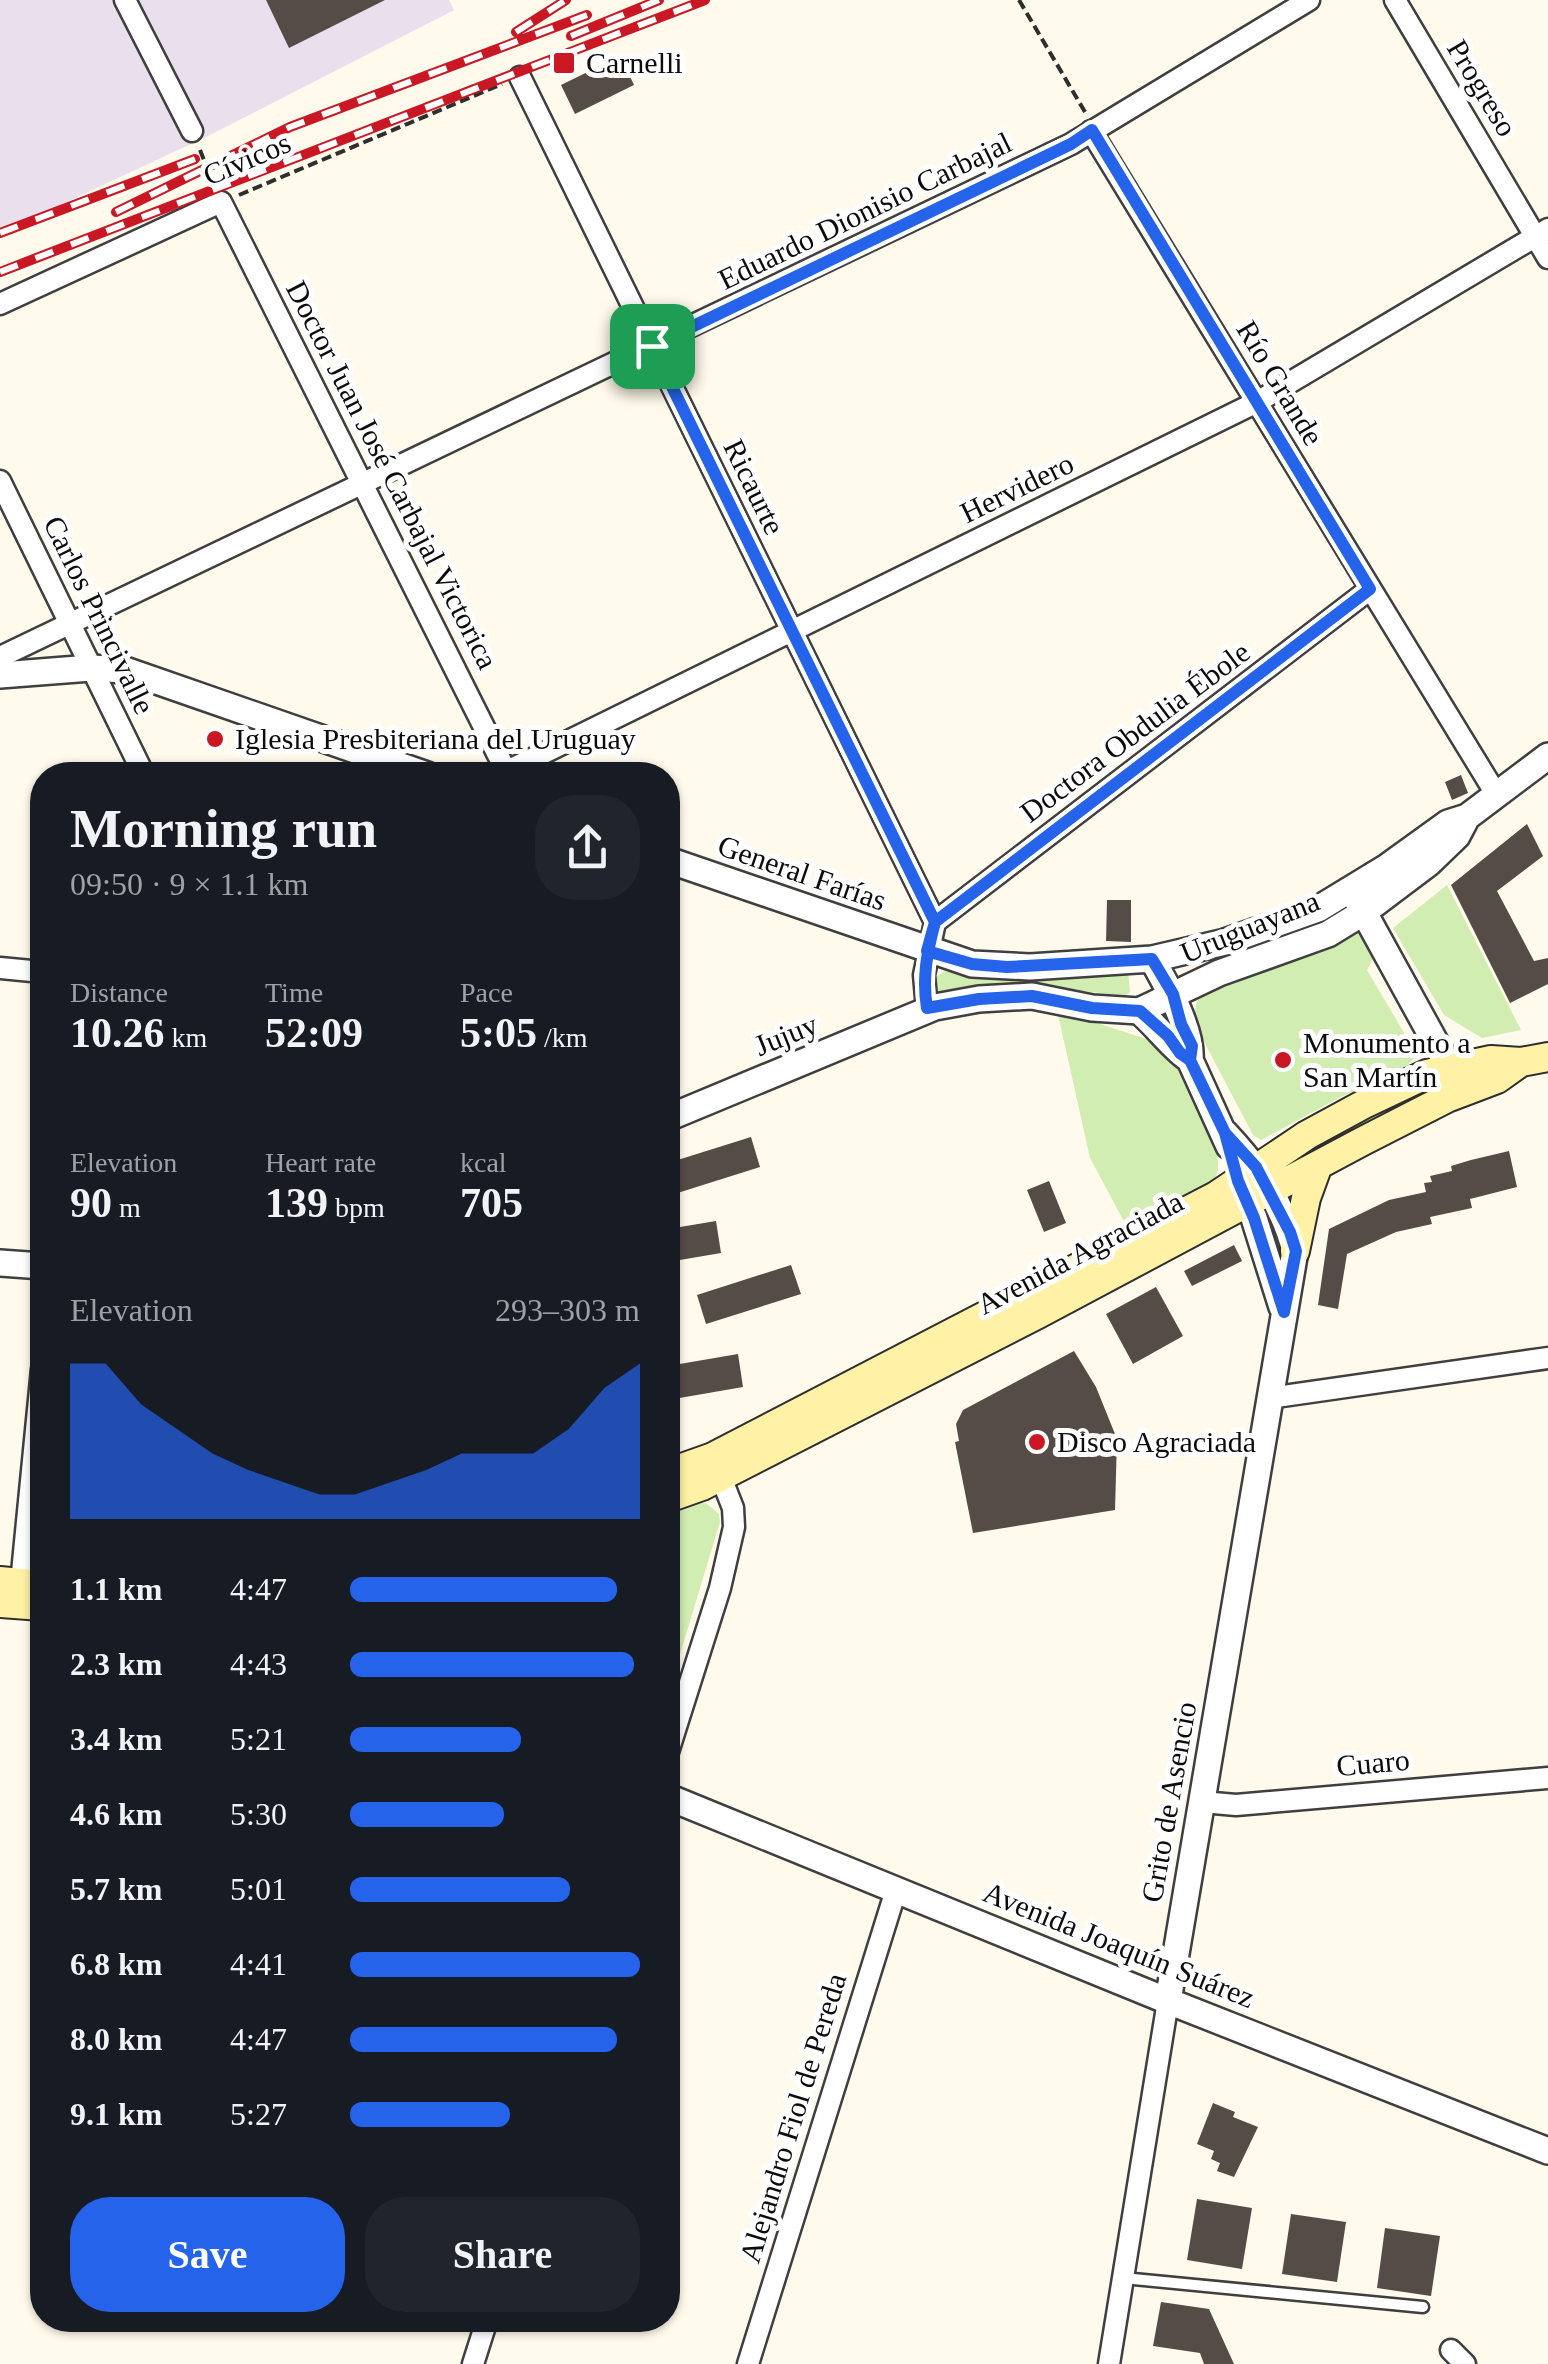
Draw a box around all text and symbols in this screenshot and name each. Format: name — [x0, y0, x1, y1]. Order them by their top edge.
street label: Progreso — [1441, 34, 1524, 142]
place label: Carnelli — [586, 46, 683, 79]
marker: Carnelli — [551, 50, 577, 76]
street label: Cívicos — [198, 125, 295, 192]
street label: Eduardo Dionisio Carbajal — [713, 125, 1017, 296]
street label: Doctor Juan José Carbajal Victorica — [280, 275, 505, 674]
pin — [610, 304, 695, 389]
street label: Río Grande — [1230, 315, 1330, 451]
icon: arrive — [625, 319, 680, 374]
street label: Ricaurte — [717, 434, 792, 540]
street label: Hervidero — [955, 446, 1079, 529]
street label: Carlos Princivalle — [37, 511, 162, 719]
street label: Doctora Obdulia Ébole — [1014, 635, 1256, 829]
place label: Iglesia Presbiteriana del Uruguay — [235, 722, 636, 755]
marker: Iglesia Presbiteriana del Uruguay — [204, 728, 226, 750]
button: share — [535, 795, 640, 900]
text: Morning run — [70, 798, 377, 859]
street label: General Farías — [714, 828, 891, 917]
text: 09:50 · 9 × 1.1 km — [70, 866, 308, 902]
street label: Uruguayana — [1176, 884, 1324, 969]
text: Distance — [70, 977, 168, 1008]
text: Time — [265, 977, 323, 1008]
text: Pace — [460, 977, 513, 1008]
street label: Jujuy — [749, 1007, 822, 1062]
text: 10.26 — [70, 1010, 165, 1056]
text: 52:09 — [265, 1010, 363, 1056]
text: 5:05 — [460, 1010, 537, 1056]
text: km — [165, 1022, 207, 1053]
text: /km — [537, 1022, 588, 1053]
place label: Monumento a San Martín — [1303, 1026, 1470, 1093]
marker: Monumento a San Martín — [1272, 1049, 1294, 1071]
text: Elevation — [70, 1147, 177, 1178]
text: Heart rate — [265, 1147, 376, 1178]
text: kcal — [460, 1147, 507, 1178]
text: 90 — [70, 1180, 112, 1226]
text: 139 — [265, 1180, 328, 1226]
text: 705 — [460, 1180, 523, 1226]
street label: Avenida Agraciada — [971, 1184, 1188, 1321]
text: m — [112, 1192, 141, 1223]
text: bpm — [328, 1192, 385, 1223]
text: Elevation — [70, 1292, 193, 1328]
text: 293–303 m — [495, 1292, 640, 1328]
place label: Disco Agraciada — [1057, 1425, 1256, 1458]
marker: Disco Agraciada — [1026, 1431, 1048, 1453]
text: 1.1 km — [70, 1571, 162, 1607]
text: 4:47 — [230, 1571, 287, 1607]
text: 2.3 km — [70, 1646, 162, 1682]
text: 4:43 — [230, 1646, 287, 1682]
street label: Grito de Asencio — [1135, 1699, 1202, 1905]
text: 3.4 km — [70, 1721, 162, 1757]
text: 5:21 — [230, 1721, 287, 1757]
street label: Cuaro — [1335, 1743, 1411, 1782]
text: 4.6 km — [70, 1796, 162, 1832]
text: 5:30 — [230, 1796, 287, 1832]
text: 5.7 km — [70, 1871, 162, 1907]
text: 5:01 — [230, 1871, 287, 1907]
street label: Avenida Joaquín Suárez — [979, 1875, 1260, 2014]
text: 6.8 km — [70, 1946, 162, 1982]
text: 4:41 — [230, 1946, 287, 1982]
street label: Alejandro Fiol de Pereda — [733, 1969, 852, 2266]
text: 8.0 km — [70, 2021, 162, 2057]
text: 4:47 — [230, 2021, 287, 2057]
text: 9.1 km — [70, 2096, 162, 2132]
text: 5:27 — [230, 2096, 287, 2132]
button: Save — [70, 2197, 345, 2312]
button: Share — [365, 2197, 640, 2312]

